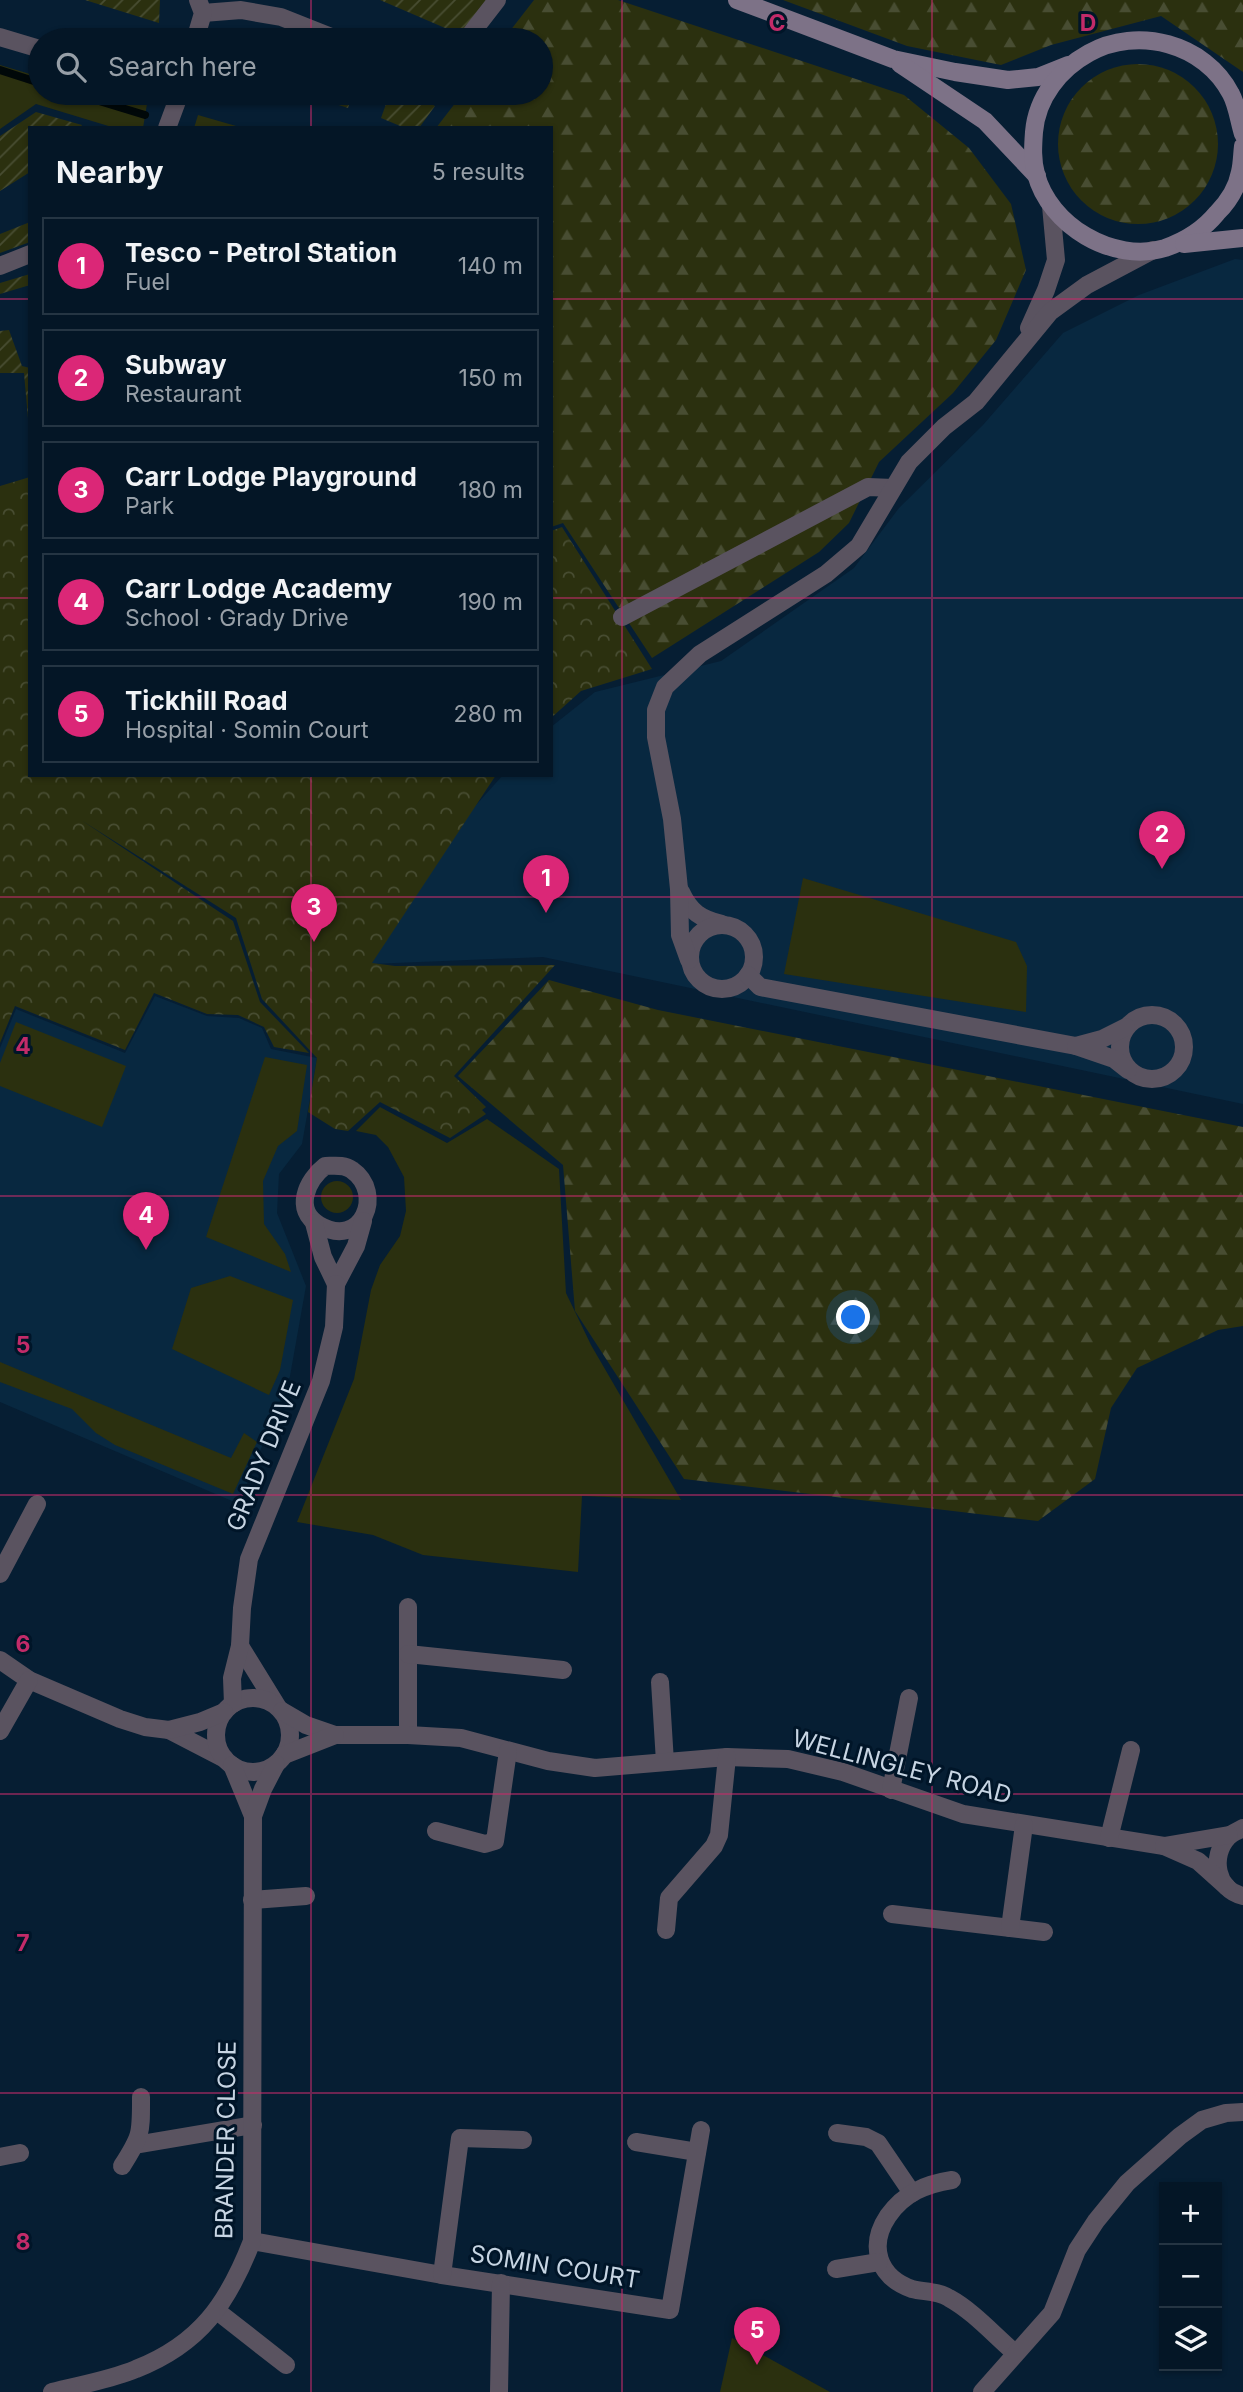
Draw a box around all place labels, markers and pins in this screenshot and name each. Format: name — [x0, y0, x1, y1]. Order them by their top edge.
pin: 2 — [1139, 811, 1185, 869]
pin: 1 — [523, 855, 569, 913]
pin: 3 — [291, 884, 337, 942]
pin: 4 — [123, 1192, 169, 1250]
pin: 5 — [734, 2307, 780, 2365]

